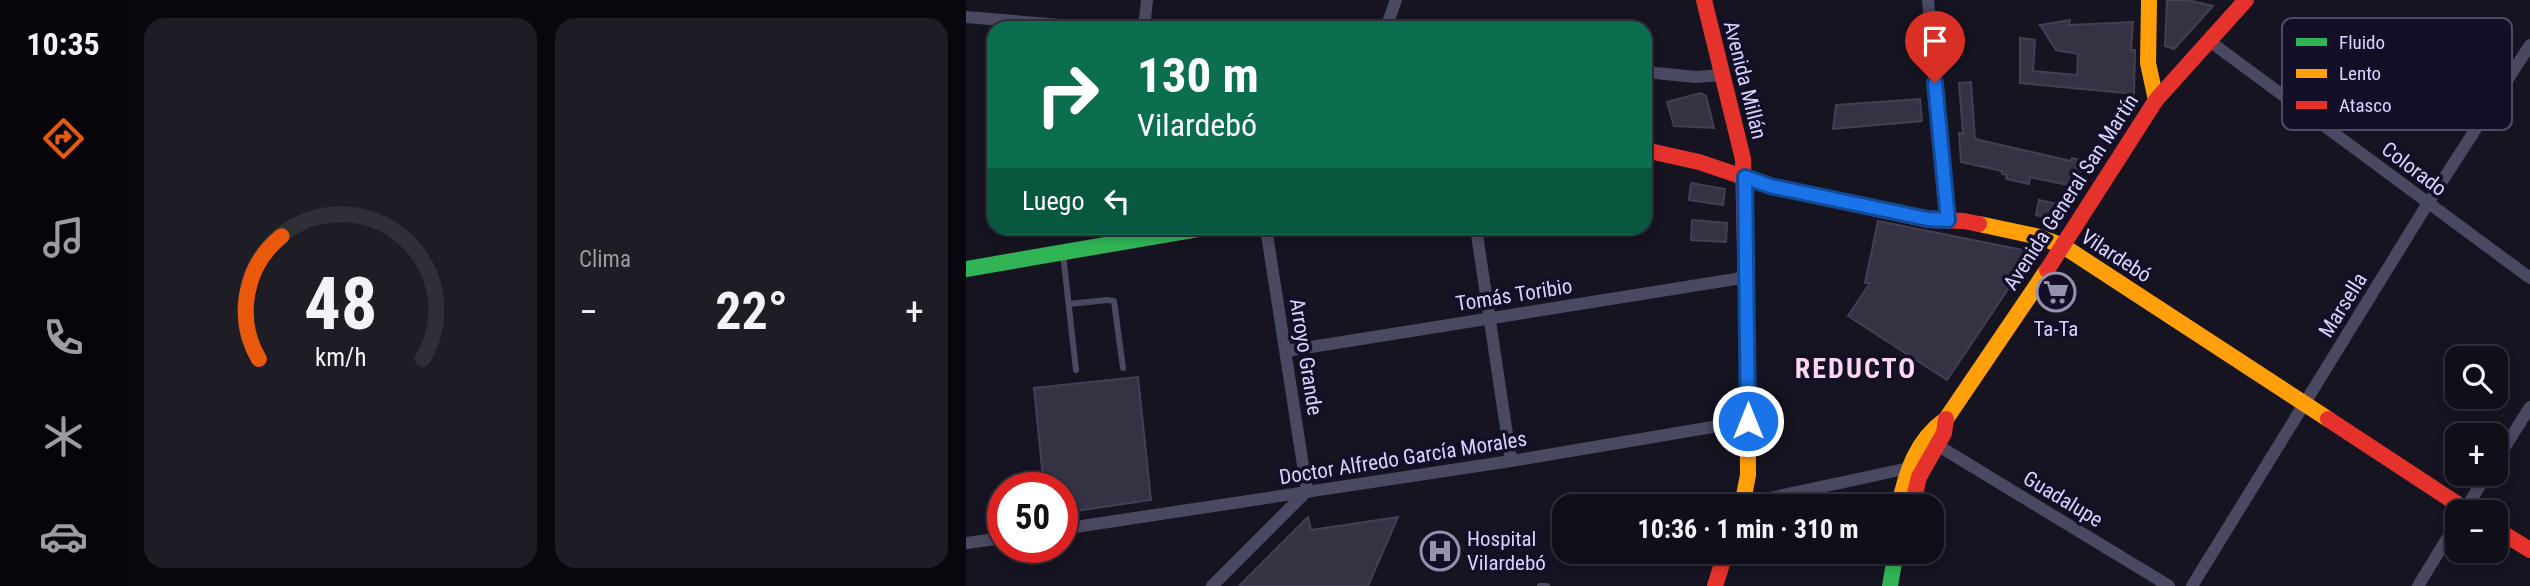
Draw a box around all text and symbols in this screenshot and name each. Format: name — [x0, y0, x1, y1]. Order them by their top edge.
pin — [1905, 11, 1965, 83]
street label: Avenida Millán — [1719, 18, 1771, 142]
legend — [2282, 18, 2512, 130]
icon: arrive — [1916, 22, 1954, 60]
text: 10:35 — [26, 25, 100, 63]
text: Fluido — [2339, 31, 2385, 54]
text: 130 m — [1137, 47, 1259, 104]
icon: right — [1022, 49, 1113, 140]
text: Lento — [2339, 62, 2381, 85]
street label: Avenida General San Martín — [1999, 90, 2143, 294]
text: Atasco — [2339, 94, 2392, 117]
text: Vilardebó — [1137, 106, 1257, 144]
icon: directions — [39, 114, 88, 163]
street label: Colorado — [2377, 137, 2451, 201]
icon: left — [1098, 182, 1136, 220]
text: Luego — [1022, 186, 1084, 216]
icon: music — [39, 213, 88, 262]
street label: Vilardebó — [2076, 224, 2156, 288]
text: Clima — [579, 246, 631, 273]
text: 48 — [304, 261, 377, 347]
street label: Marsella — [2314, 268, 2372, 342]
supermarket icon: Ta-Ta — [2035, 271, 2077, 313]
street label: Tomás Toribio — [1454, 274, 1574, 316]
text: 22° — [715, 281, 788, 342]
text: − — [579, 290, 598, 334]
text: + — [905, 290, 924, 334]
street label: Arroyo Grande — [1285, 297, 1327, 417]
icon: phone — [39, 313, 88, 362]
place label: Ta-Ta — [2034, 317, 2078, 341]
text: km/h — [315, 343, 366, 372]
map controls — [2445, 346, 2508, 563]
button: search — [2445, 346, 2508, 409]
district label: REDUCTO — [1795, 352, 1917, 385]
position arrow — [1711, 384, 1785, 458]
icon: climate — [39, 412, 88, 461]
button: + — [2445, 423, 2508, 486]
street label: Doctor Alfredo García Morales — [1278, 427, 1528, 489]
street label: Guadalupe — [2019, 466, 2107, 532]
speed limit sign: 50 — [987, 472, 1078, 563]
button: − — [2445, 500, 2508, 563]
icon: car — [39, 512, 88, 561]
text: 10:36 · 1 min · 310 m — [1638, 514, 1858, 544]
place label: Hospital Vilardebó — [1467, 527, 1546, 575]
hospital icon: Hospital Vilardebó — [1419, 530, 1461, 572]

